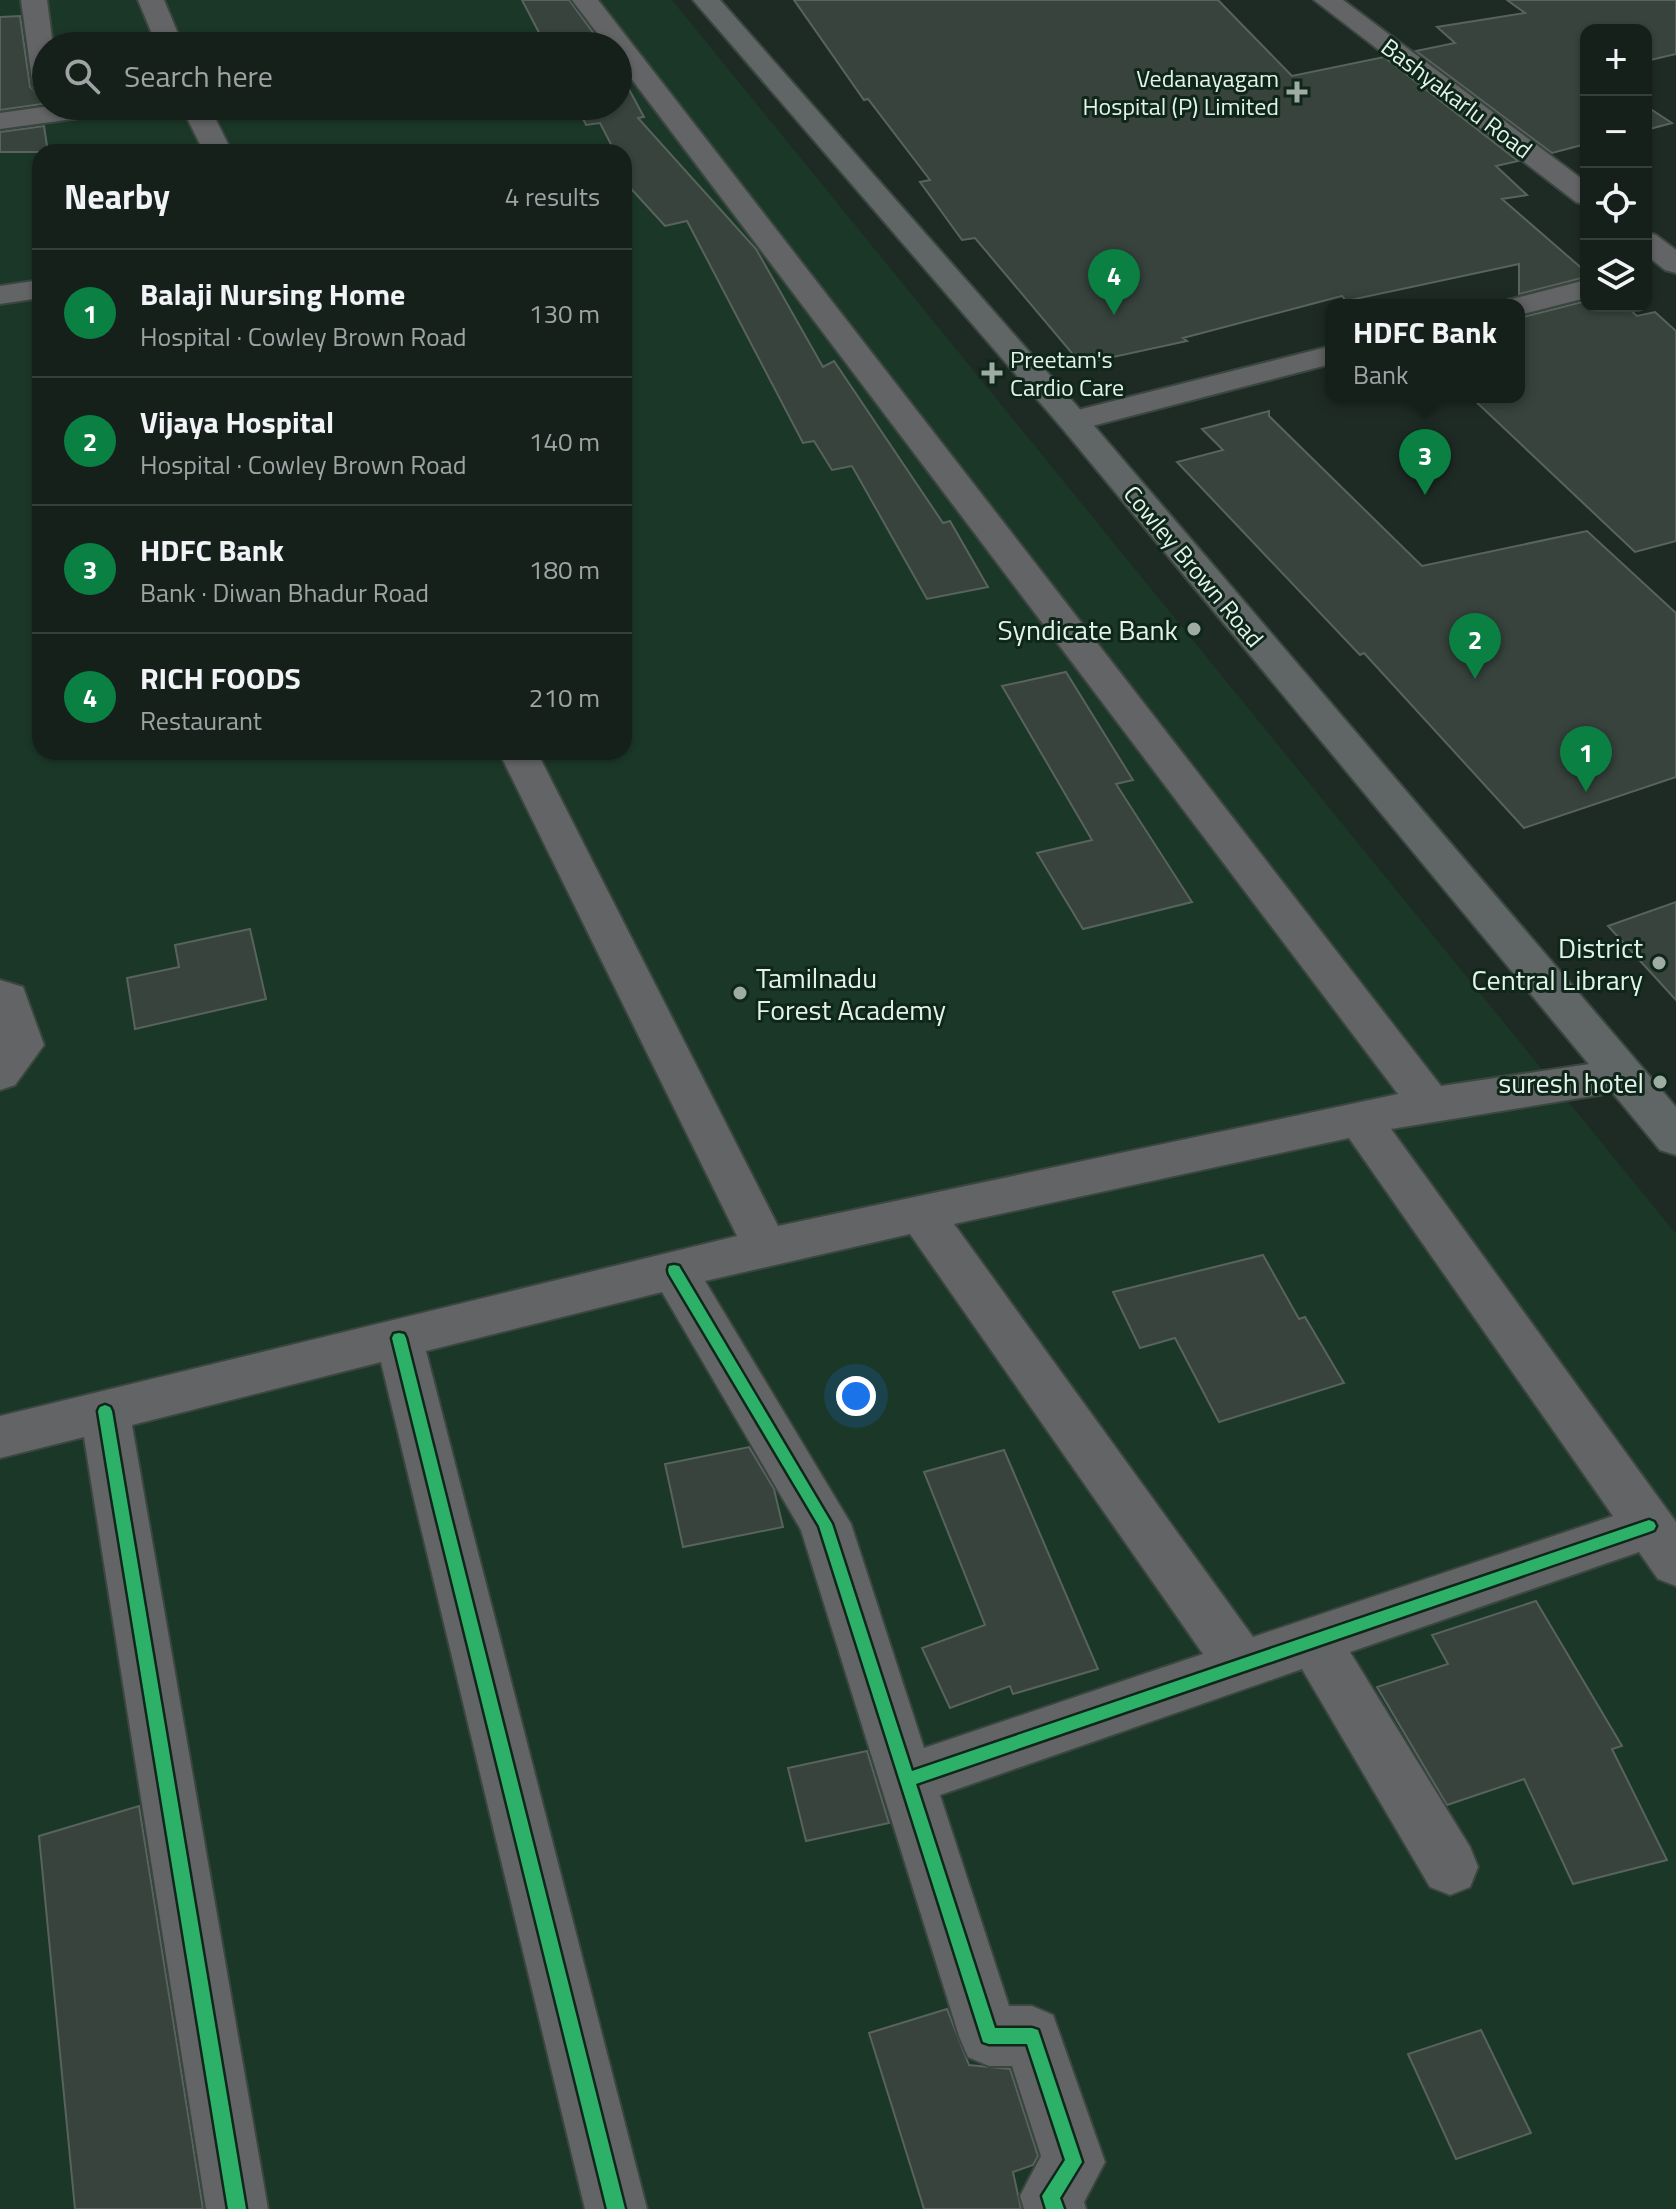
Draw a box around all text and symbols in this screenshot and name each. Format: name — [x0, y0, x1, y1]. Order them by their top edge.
map controls — [1580, 24, 1652, 312]
button: + — [1580, 24, 1652, 96]
street label: Bashyakarlu Road — [1374, 29, 1540, 167]
search box — [32, 32, 632, 120]
text: Search here — [124, 53, 273, 99]
icon: search — [60, 54, 104, 98]
place label: Vedanayagam Hospital (P) Limited — [1083, 60, 1279, 124]
marker: Vedanayagam Hospital (P) Limited — [1286, 81, 1308, 103]
button: − — [1580, 96, 1652, 168]
button: locate — [1580, 168, 1652, 240]
text: Nearby — [64, 170, 170, 222]
text: 4 results — [505, 177, 600, 216]
button: layers — [1580, 240, 1652, 312]
pin: 4 — [1088, 249, 1140, 315]
text: Balaji Nursing Home — [140, 271, 405, 317]
text: 1 — [83, 294, 97, 333]
text: 130 m — [529, 294, 600, 333]
popup — [1325, 299, 1525, 403]
text: HDFC Bank — [1353, 309, 1497, 355]
text: Hospital · Cowley Brown Road — [140, 317, 466, 356]
place label: Preetam's Cardio Care — [1010, 341, 1124, 405]
text: Bank — [1353, 355, 1409, 394]
marker: Preetam's Cardio Care — [981, 362, 1003, 384]
text: Vijaya Hospital — [140, 399, 334, 445]
text: 2 — [83, 422, 97, 461]
text: 140 m — [529, 422, 600, 461]
pin: 3 — [1399, 429, 1451, 495]
text: Hospital · Cowley Brown Road — [140, 445, 466, 484]
street label: Cowley Brown Road — [1115, 477, 1273, 655]
text: HDFC Bank — [140, 527, 284, 573]
text: 3 — [83, 550, 97, 589]
text: 180 m — [529, 550, 600, 589]
text: Bank · Diwan Bhadur Road — [140, 573, 429, 612]
place label: Syndicate Bank — [998, 608, 1178, 651]
pin: 2 — [1449, 613, 1501, 679]
marker: Syndicate Bank — [1185, 620, 1203, 638]
text: RICH FOODS — [140, 655, 301, 701]
text: 4 — [83, 678, 97, 717]
text: 210 m — [529, 678, 600, 717]
text: Restaurant — [140, 701, 262, 740]
pin: 1 — [1560, 726, 1612, 792]
place label: District Central Library — [1472, 926, 1643, 1001]
marker: District Central Library — [1650, 954, 1668, 972]
place label: Tamilnadu Forest Academy — [756, 956, 946, 1031]
marker: Tamilnadu Forest Academy — [731, 984, 749, 1002]
place label: suresh hotel — [1498, 1061, 1644, 1104]
marker: suresh hotel — [1651, 1073, 1669, 1091]
your location — [836, 1376, 876, 1416]

